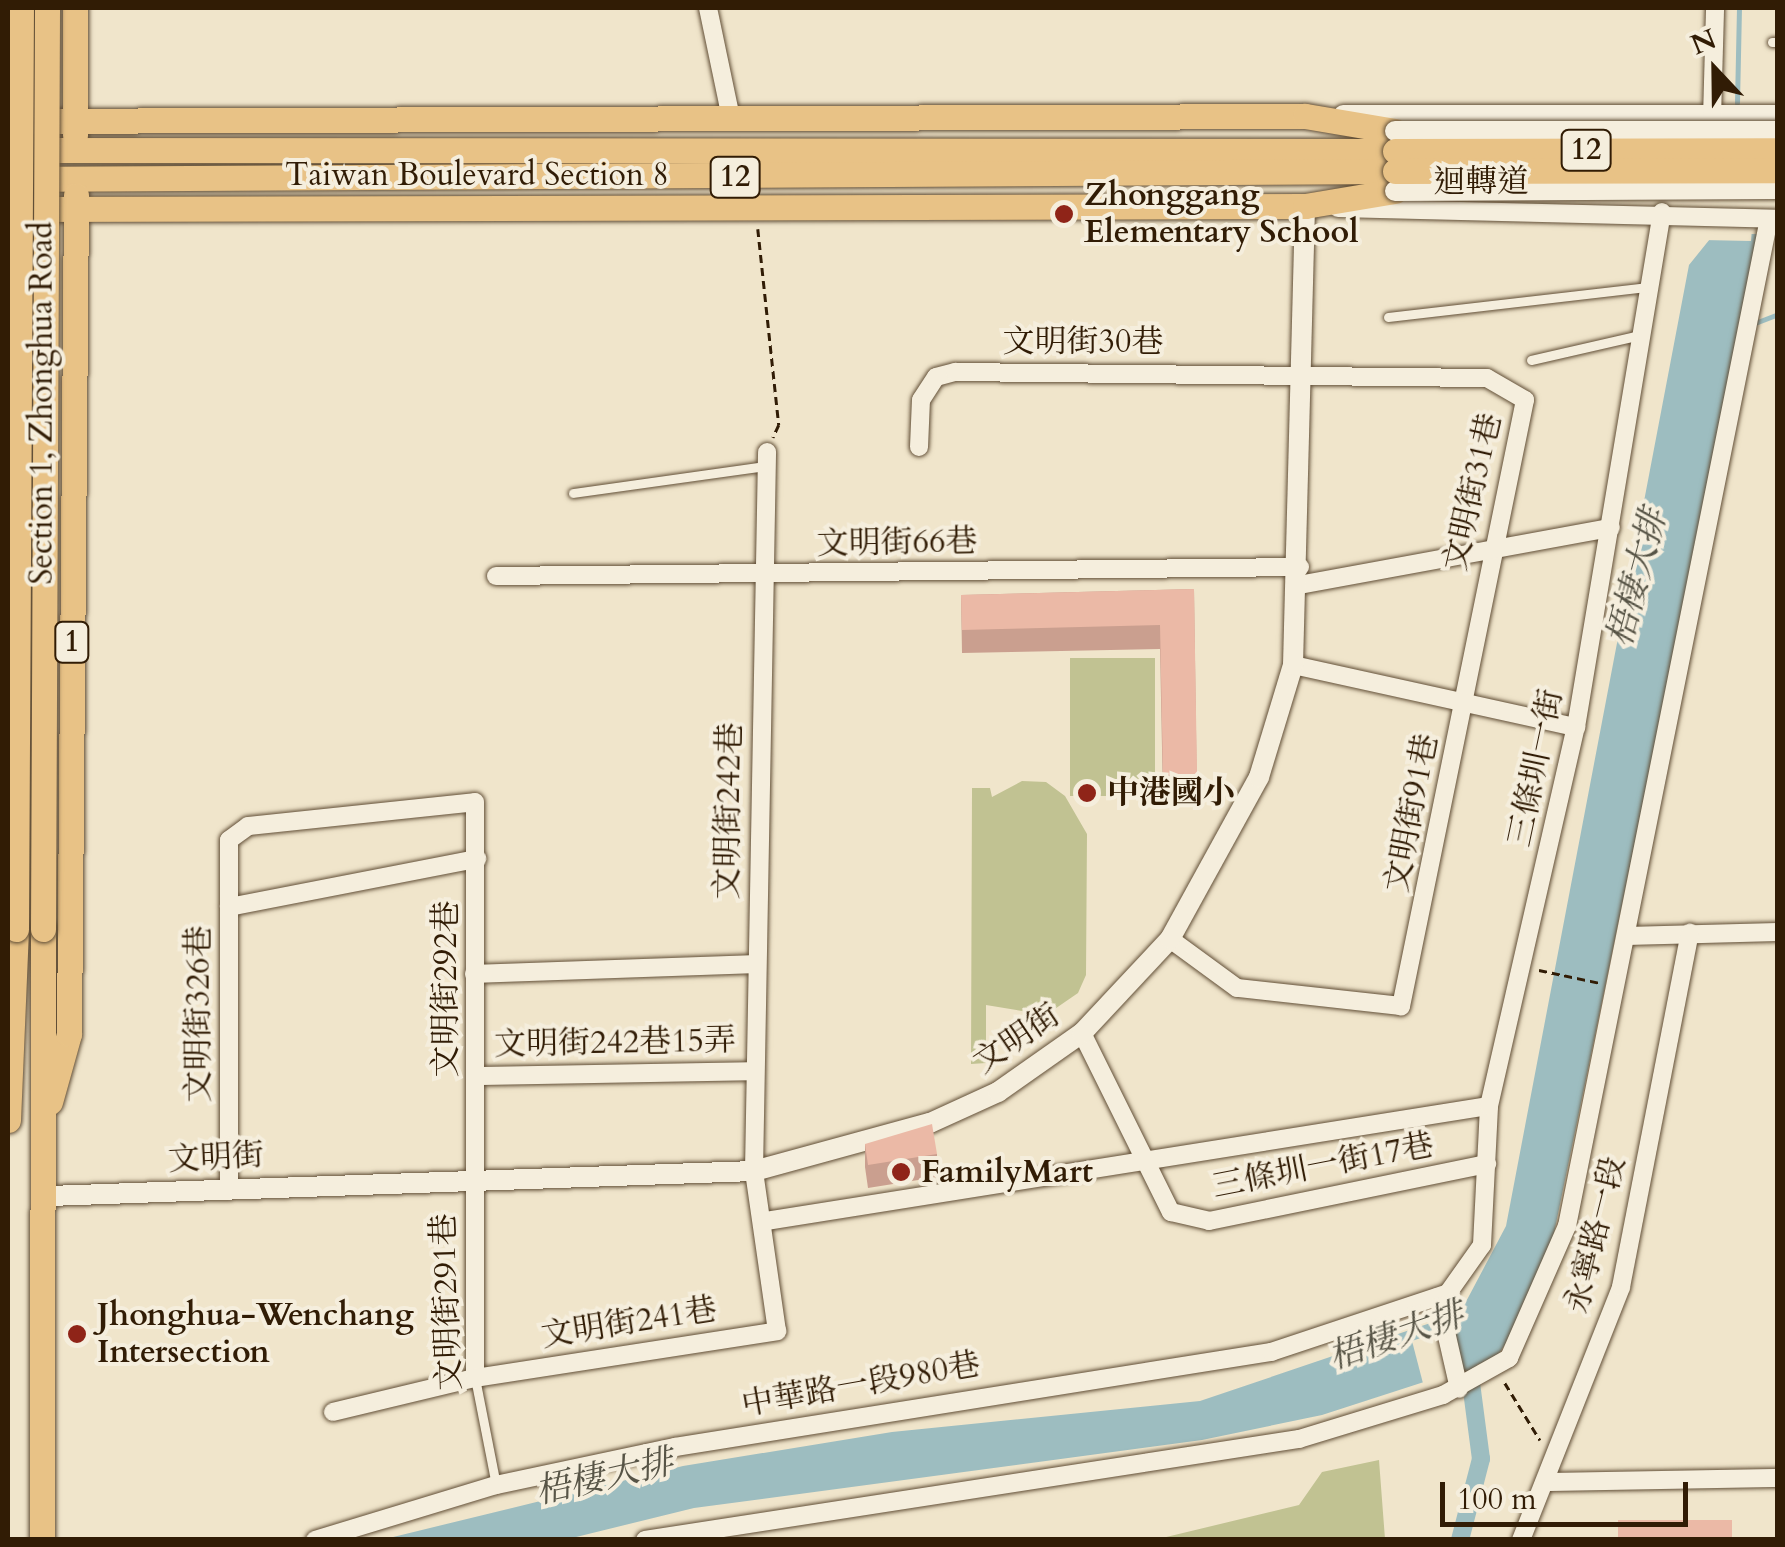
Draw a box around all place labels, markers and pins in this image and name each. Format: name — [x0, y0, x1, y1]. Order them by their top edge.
place label: Zhonggang Elementary School — [1084, 177, 1359, 252]
marker: Zhonggang Elementary School — [1053, 203, 1075, 225]
place label: 中港國小 — [1107, 774, 1235, 812]
marker: 中港國小 — [1076, 782, 1098, 804]
place label: FamilyMart — [921, 1153, 1093, 1191]
marker: FamilyMart — [890, 1161, 912, 1183]
place label: Jhonghua-Wenchang Intersection — [97, 1297, 414, 1372]
marker: Jhonghua-Wenchang Intersection — [66, 1323, 88, 1345]

